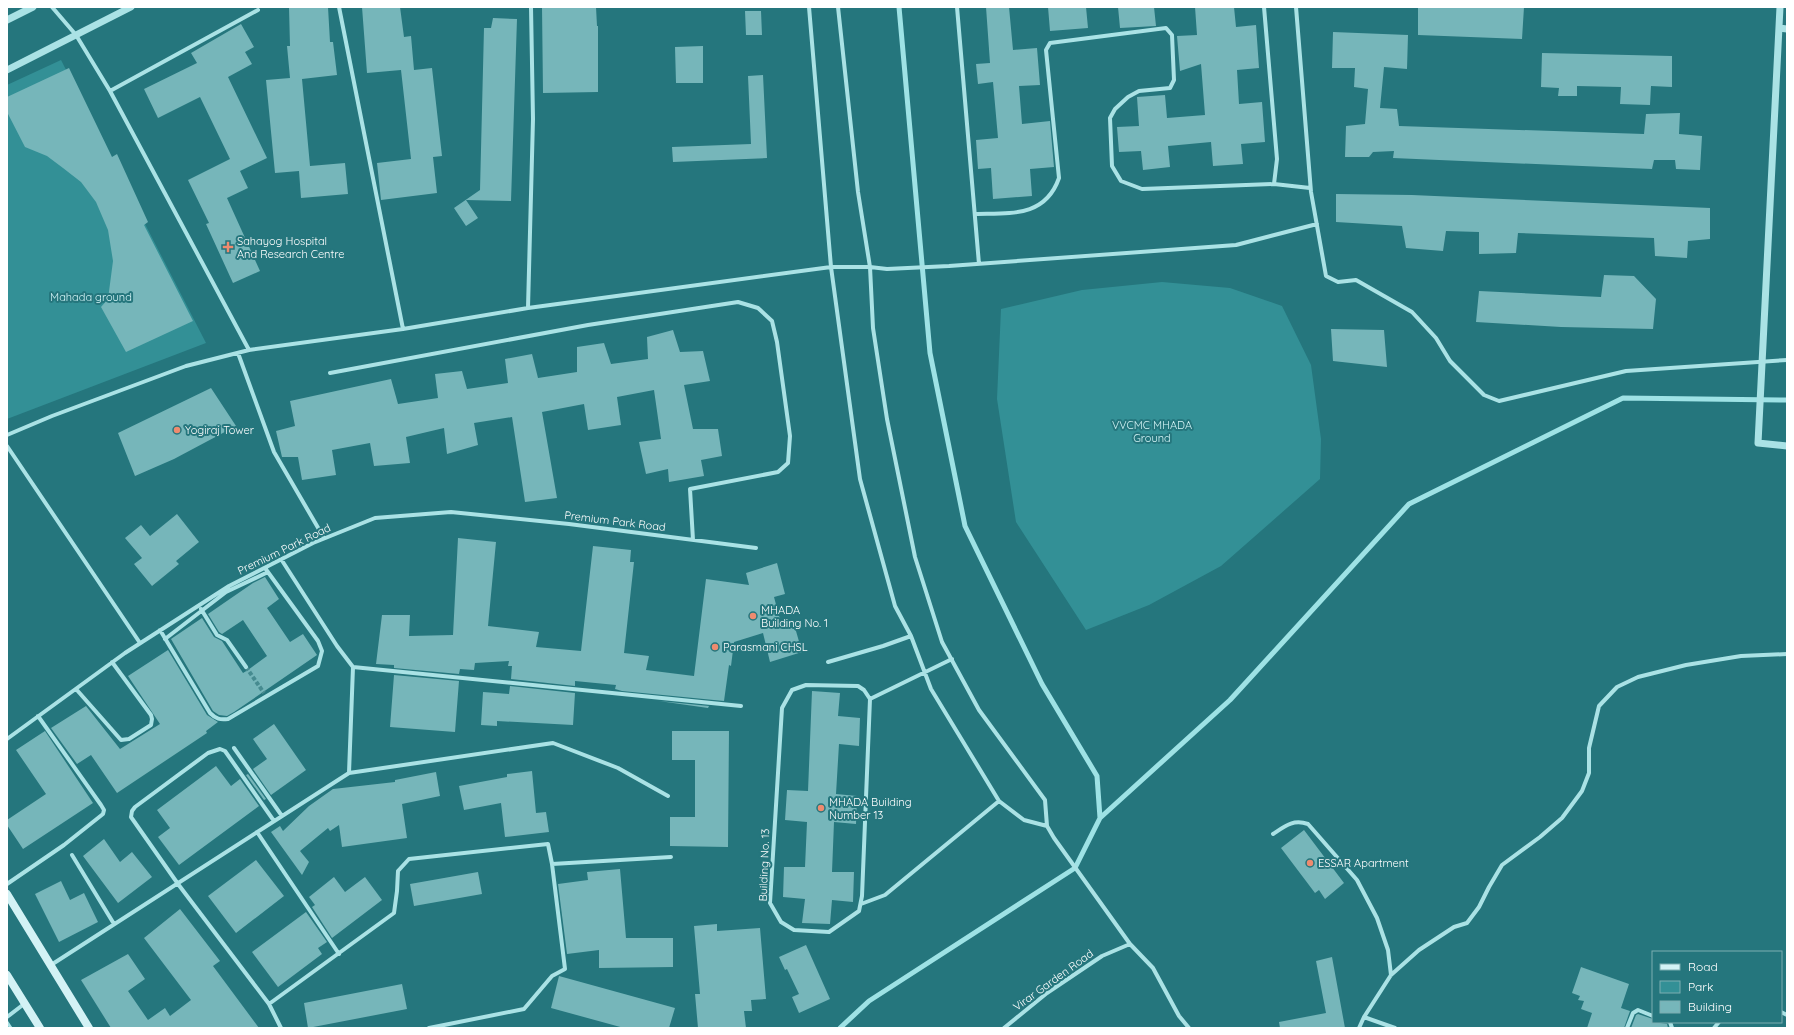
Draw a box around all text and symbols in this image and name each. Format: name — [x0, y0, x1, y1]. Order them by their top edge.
place label: Sahayog Hospital And Research Centre — [237, 234, 344, 261]
marker: Sahayog Hospital And Research Centre — [222, 241, 234, 253]
park label: Mahada ground — [50, 290, 132, 304]
park label: VVCMC MHADA Ground — [1112, 418, 1192, 445]
place label: Yogiraj Tower — [185, 423, 255, 437]
marker: Yogiraj Tower — [172, 425, 182, 435]
street label: Premium Park Road — [564, 508, 666, 534]
street label: Premium Park Road — [235, 520, 333, 578]
place label: MHADA Building No. 1 — [761, 603, 828, 630]
marker: MHADA Building No. 1 — [748, 611, 758, 621]
place label: Parasmani CHSL — [723, 640, 808, 654]
marker: Parasmani CHSL — [710, 642, 720, 652]
place label: MHADA Building Number 13 — [829, 795, 912, 822]
marker: MHADA Building Number 13 — [816, 803, 826, 813]
street label: Building No. 13 — [756, 828, 772, 902]
place label: ESSAR Apartment — [1318, 856, 1409, 870]
marker: ESSAR Apartment — [1305, 858, 1315, 868]
street label: Virar Garden Road — [1010, 946, 1096, 1014]
legend — [1652, 951, 1782, 1023]
text: Road — [1688, 959, 1718, 974]
text: Park — [1688, 979, 1713, 994]
text: Building — [1688, 999, 1732, 1014]

